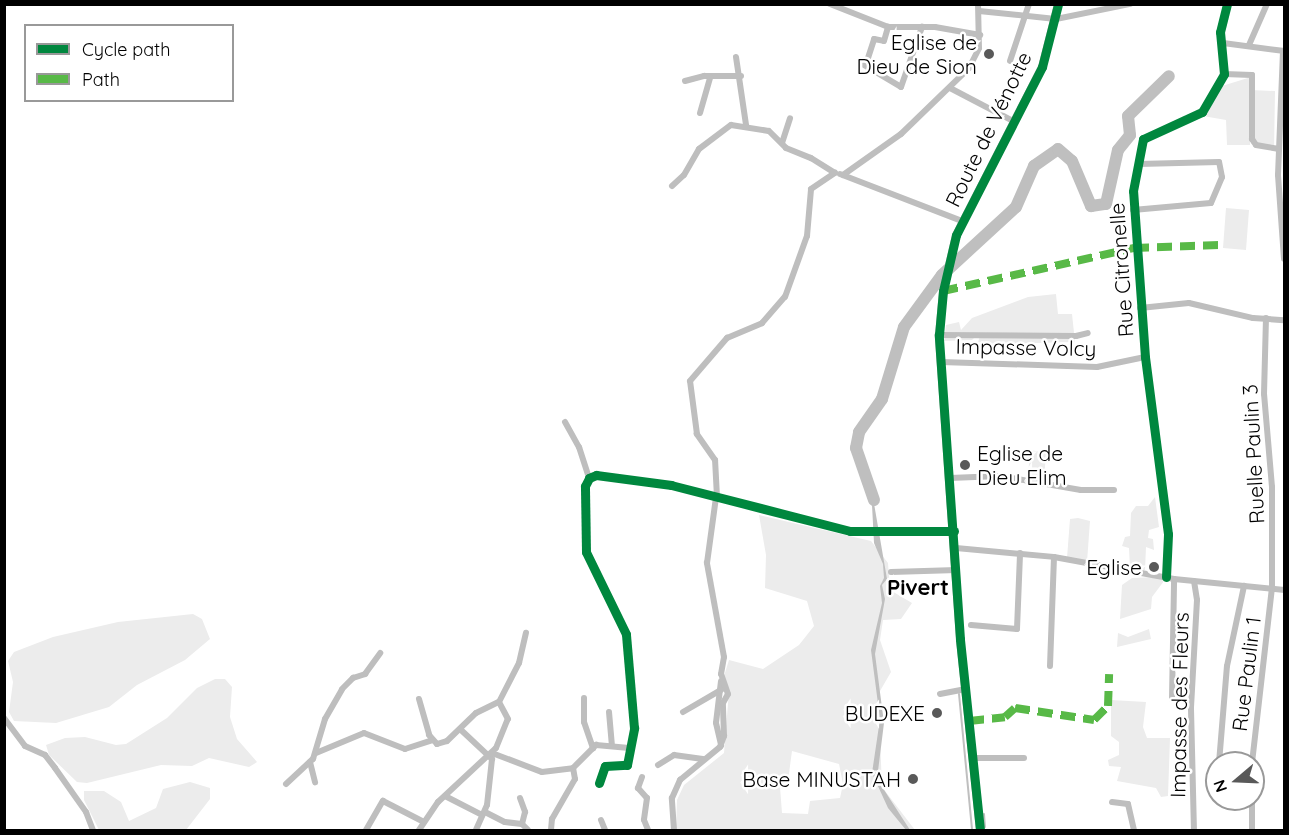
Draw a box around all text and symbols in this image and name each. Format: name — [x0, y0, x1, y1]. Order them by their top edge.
legend — [24, 24, 234, 102]
place label: Eglise de Dieu de Sion — [856, 29, 977, 79]
text: Cycle path — [82, 38, 170, 61]
street label: Route de Vénotte — [939, 47, 1037, 211]
marker: Eglise de Dieu de Sion — [982, 47, 996, 61]
text: Path — [82, 68, 120, 91]
street label: Rue Citronelle — [1104, 202, 1138, 338]
street label: Impasse Volcy — [955, 333, 1097, 361]
street label: Ruelle Paulin 3 — [1237, 384, 1269, 524]
place label: Eglise de Dieu Elim — [977, 440, 1067, 490]
marker: Eglise de Dieu Elim — [958, 458, 972, 472]
place label: Eglise — [1086, 554, 1142, 580]
marker: Eglise — [1147, 560, 1161, 574]
district label: Pivert — [887, 575, 949, 601]
street label: Impasse des Fleurs — [1165, 612, 1193, 798]
street label: Rue Paulin 1 — [1226, 615, 1266, 733]
place label: BUDEXE — [845, 700, 925, 726]
marker: BUDEXE — [930, 706, 944, 720]
north arrow — [1205, 751, 1265, 811]
place label: Base MINUSTAH — [742, 766, 901, 792]
marker: Base MINUSTAH — [906, 772, 920, 786]
text: N — [1209, 777, 1231, 795]

